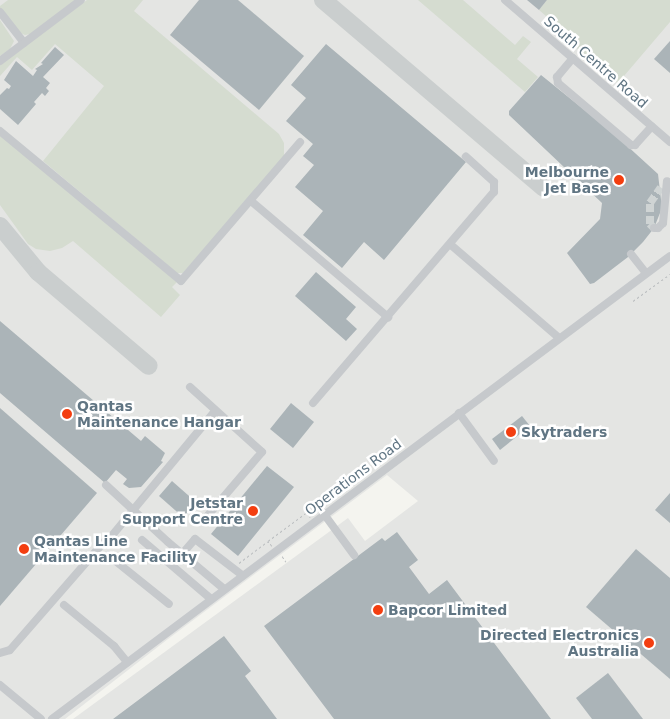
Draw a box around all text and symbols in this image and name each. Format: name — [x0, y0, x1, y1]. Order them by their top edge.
street label: South Centre Road — [541, 13, 651, 111]
place label: Melbourne Jet Base — [525, 164, 609, 196]
marker: Melbourne Jet Base — [613, 174, 625, 186]
place label: Qantas Maintenance Hangar — [77, 398, 241, 431]
marker: Qantas Maintenance Hangar — [61, 408, 73, 420]
place label: Skytraders — [521, 424, 607, 440]
marker: Skytraders — [505, 426, 517, 438]
street label: Operations Road — [301, 435, 405, 519]
place label: Jetstar Support Centre — [122, 495, 243, 528]
marker: Jetstar Support Centre — [247, 505, 259, 517]
place label: Qantas Line Maintenance Facility — [34, 533, 197, 566]
marker: Qantas Line Maintenance Facility — [18, 543, 30, 555]
place label: Bapcor Limited — [388, 602, 507, 618]
marker: Bapcor Limited — [372, 604, 384, 616]
place label: Directed Electronics Australia — [480, 627, 639, 660]
marker: Directed Electronics Australia — [643, 637, 655, 649]

